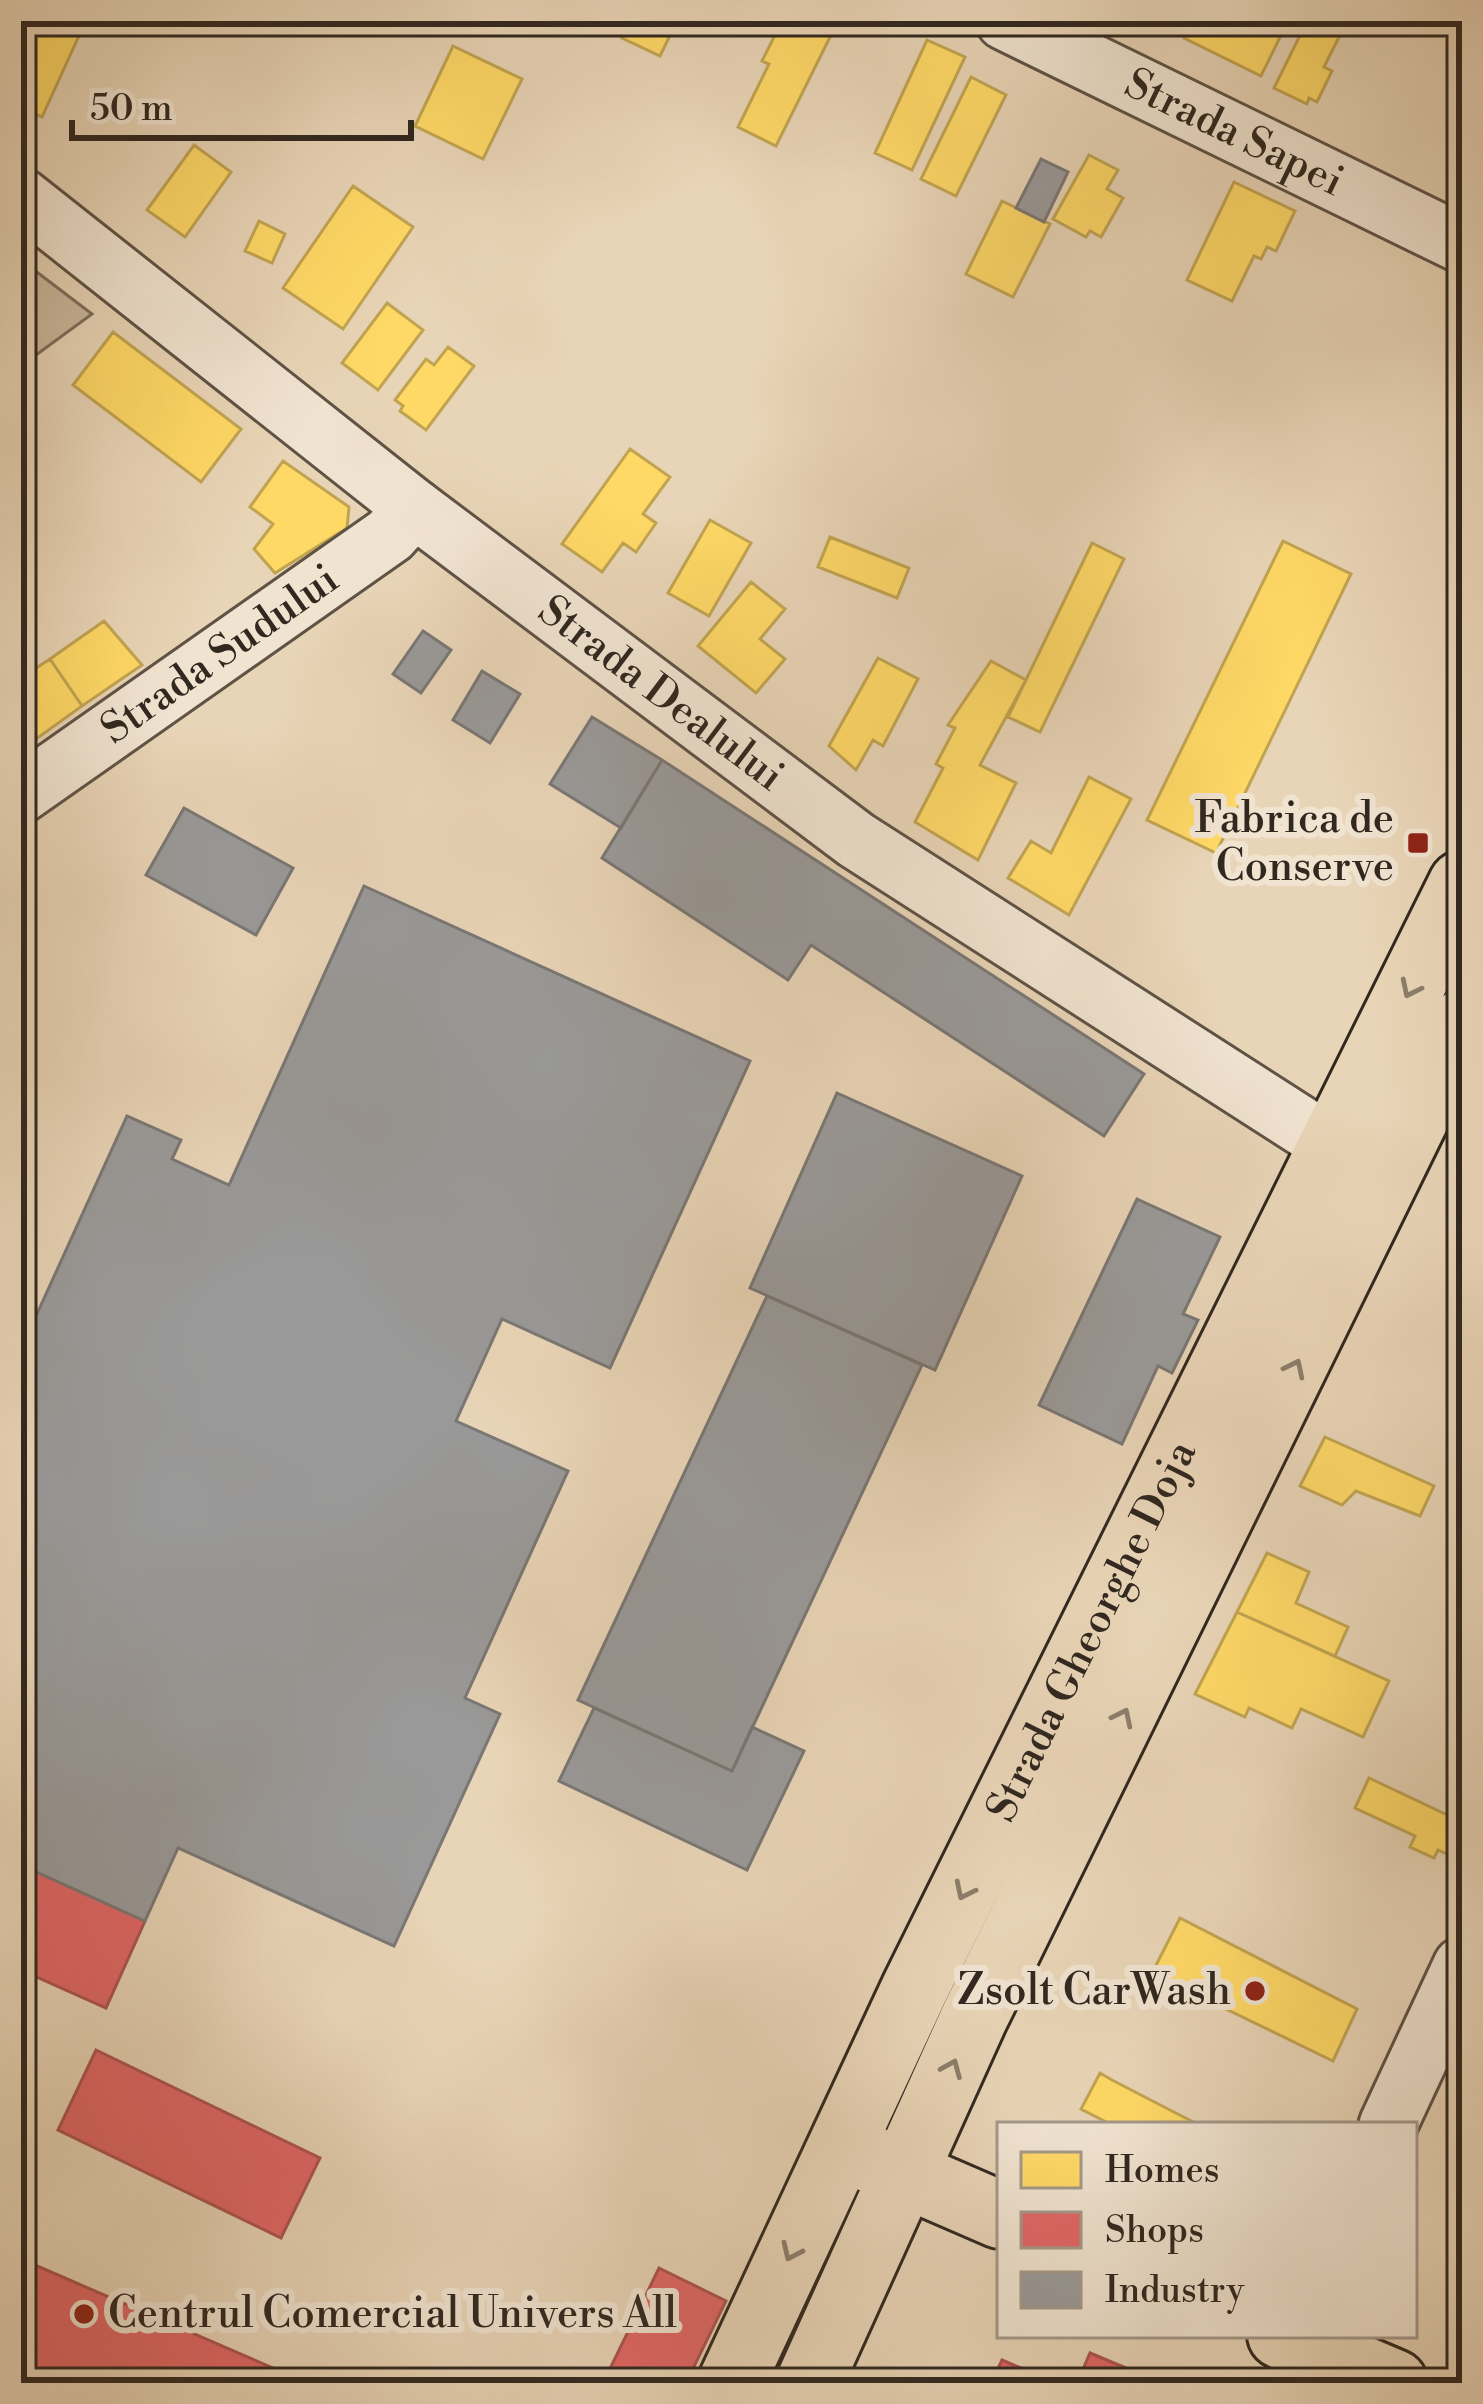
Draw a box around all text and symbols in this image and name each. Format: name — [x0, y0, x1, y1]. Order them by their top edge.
street label: Strada Sapei — [1116, 57, 1352, 209]
scale bar — [72, 66, 411, 140]
text: 50 m — [90, 87, 173, 132]
street label: Strada Sudului — [91, 553, 349, 756]
street label: Strada Dealului — [528, 584, 794, 803]
place label: Fabrica de Conserve — [1195, 793, 1394, 894]
marker: Fabrica de Conserve — [1405, 830, 1431, 856]
one-way arrow — [1402, 976, 1425, 998]
one-way arrow — [1281, 1358, 1304, 1380]
street label: Strada Gheorghe Doja — [975, 1431, 1209, 1831]
one-way arrow — [1109, 1708, 1132, 1730]
one-way arrow — [955, 1878, 978, 1900]
place label: Zsolt CarWash — [957, 1965, 1231, 2018]
marker: Zsolt CarWash — [1242, 1978, 1268, 2004]
one-way arrow — [938, 2059, 962, 2080]
legend — [997, 2122, 1417, 2338]
text: Homes — [1105, 2149, 1220, 2194]
text: Shops — [1105, 2209, 1204, 2254]
one-way arrow — [782, 2240, 806, 2261]
text: Industry — [1105, 2269, 1245, 2314]
place label: Centrul Comercial Univers All — [108, 2288, 677, 2341]
marker: Centrul Comercial Univers All — [71, 2301, 97, 2327]

